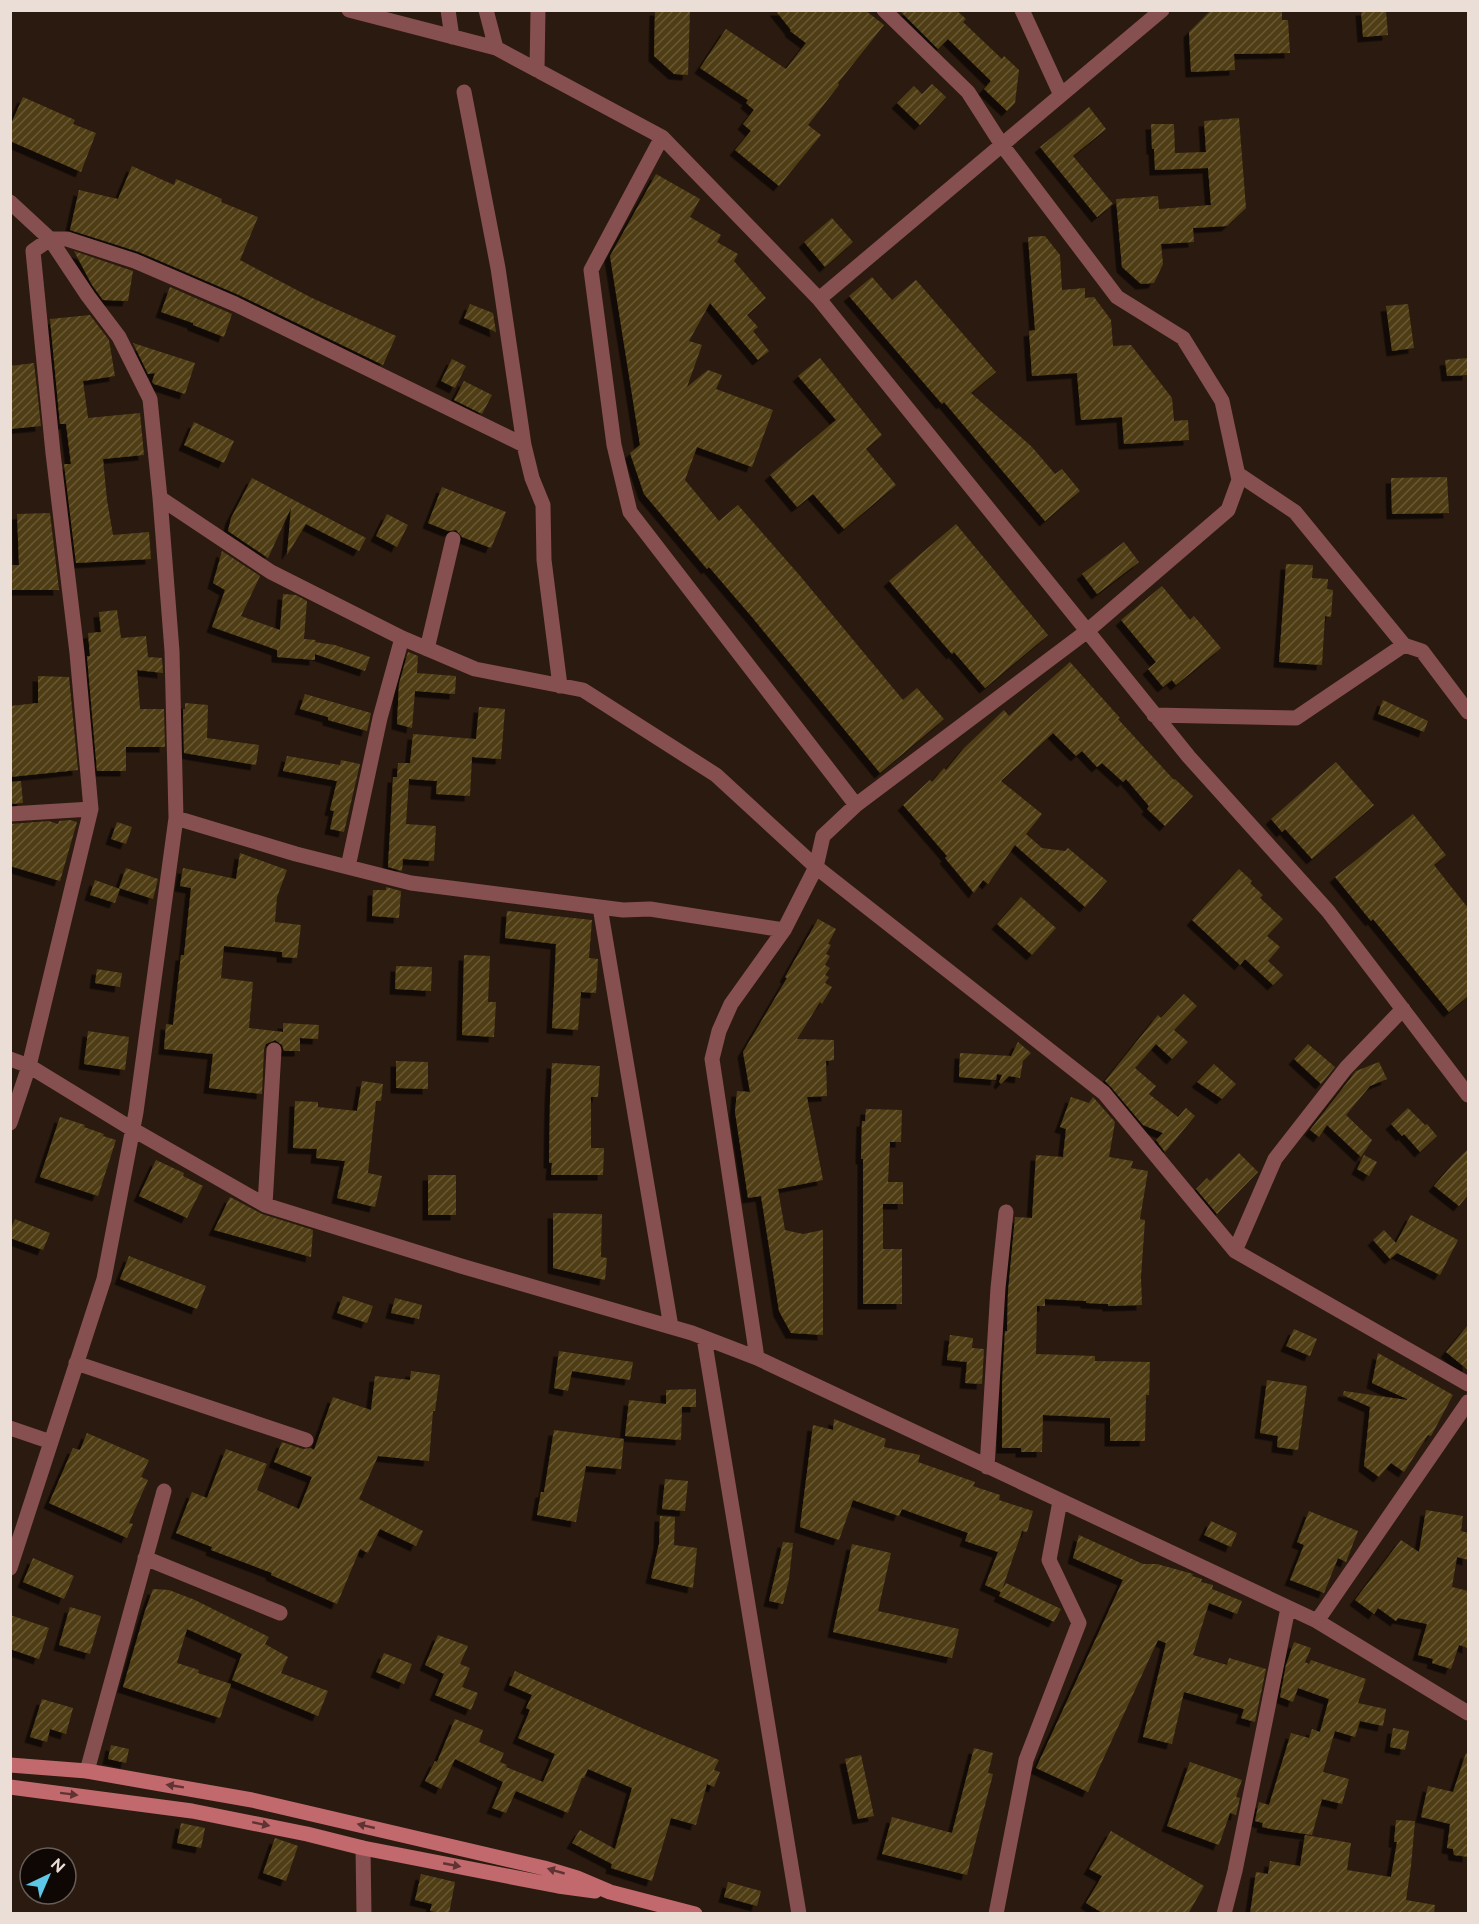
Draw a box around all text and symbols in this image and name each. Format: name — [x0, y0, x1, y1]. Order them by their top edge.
one-way arrow — [165, 1782, 184, 1791]
one-way arrow — [59, 1789, 78, 1799]
one-way arrow — [252, 1820, 271, 1829]
one-way arrow — [356, 1821, 375, 1830]
north arrow — [18, 1846, 78, 1906]
text: N — [47, 1854, 69, 1877]
one-way arrow — [442, 1861, 461, 1870]
one-way arrow — [546, 1866, 565, 1876]

